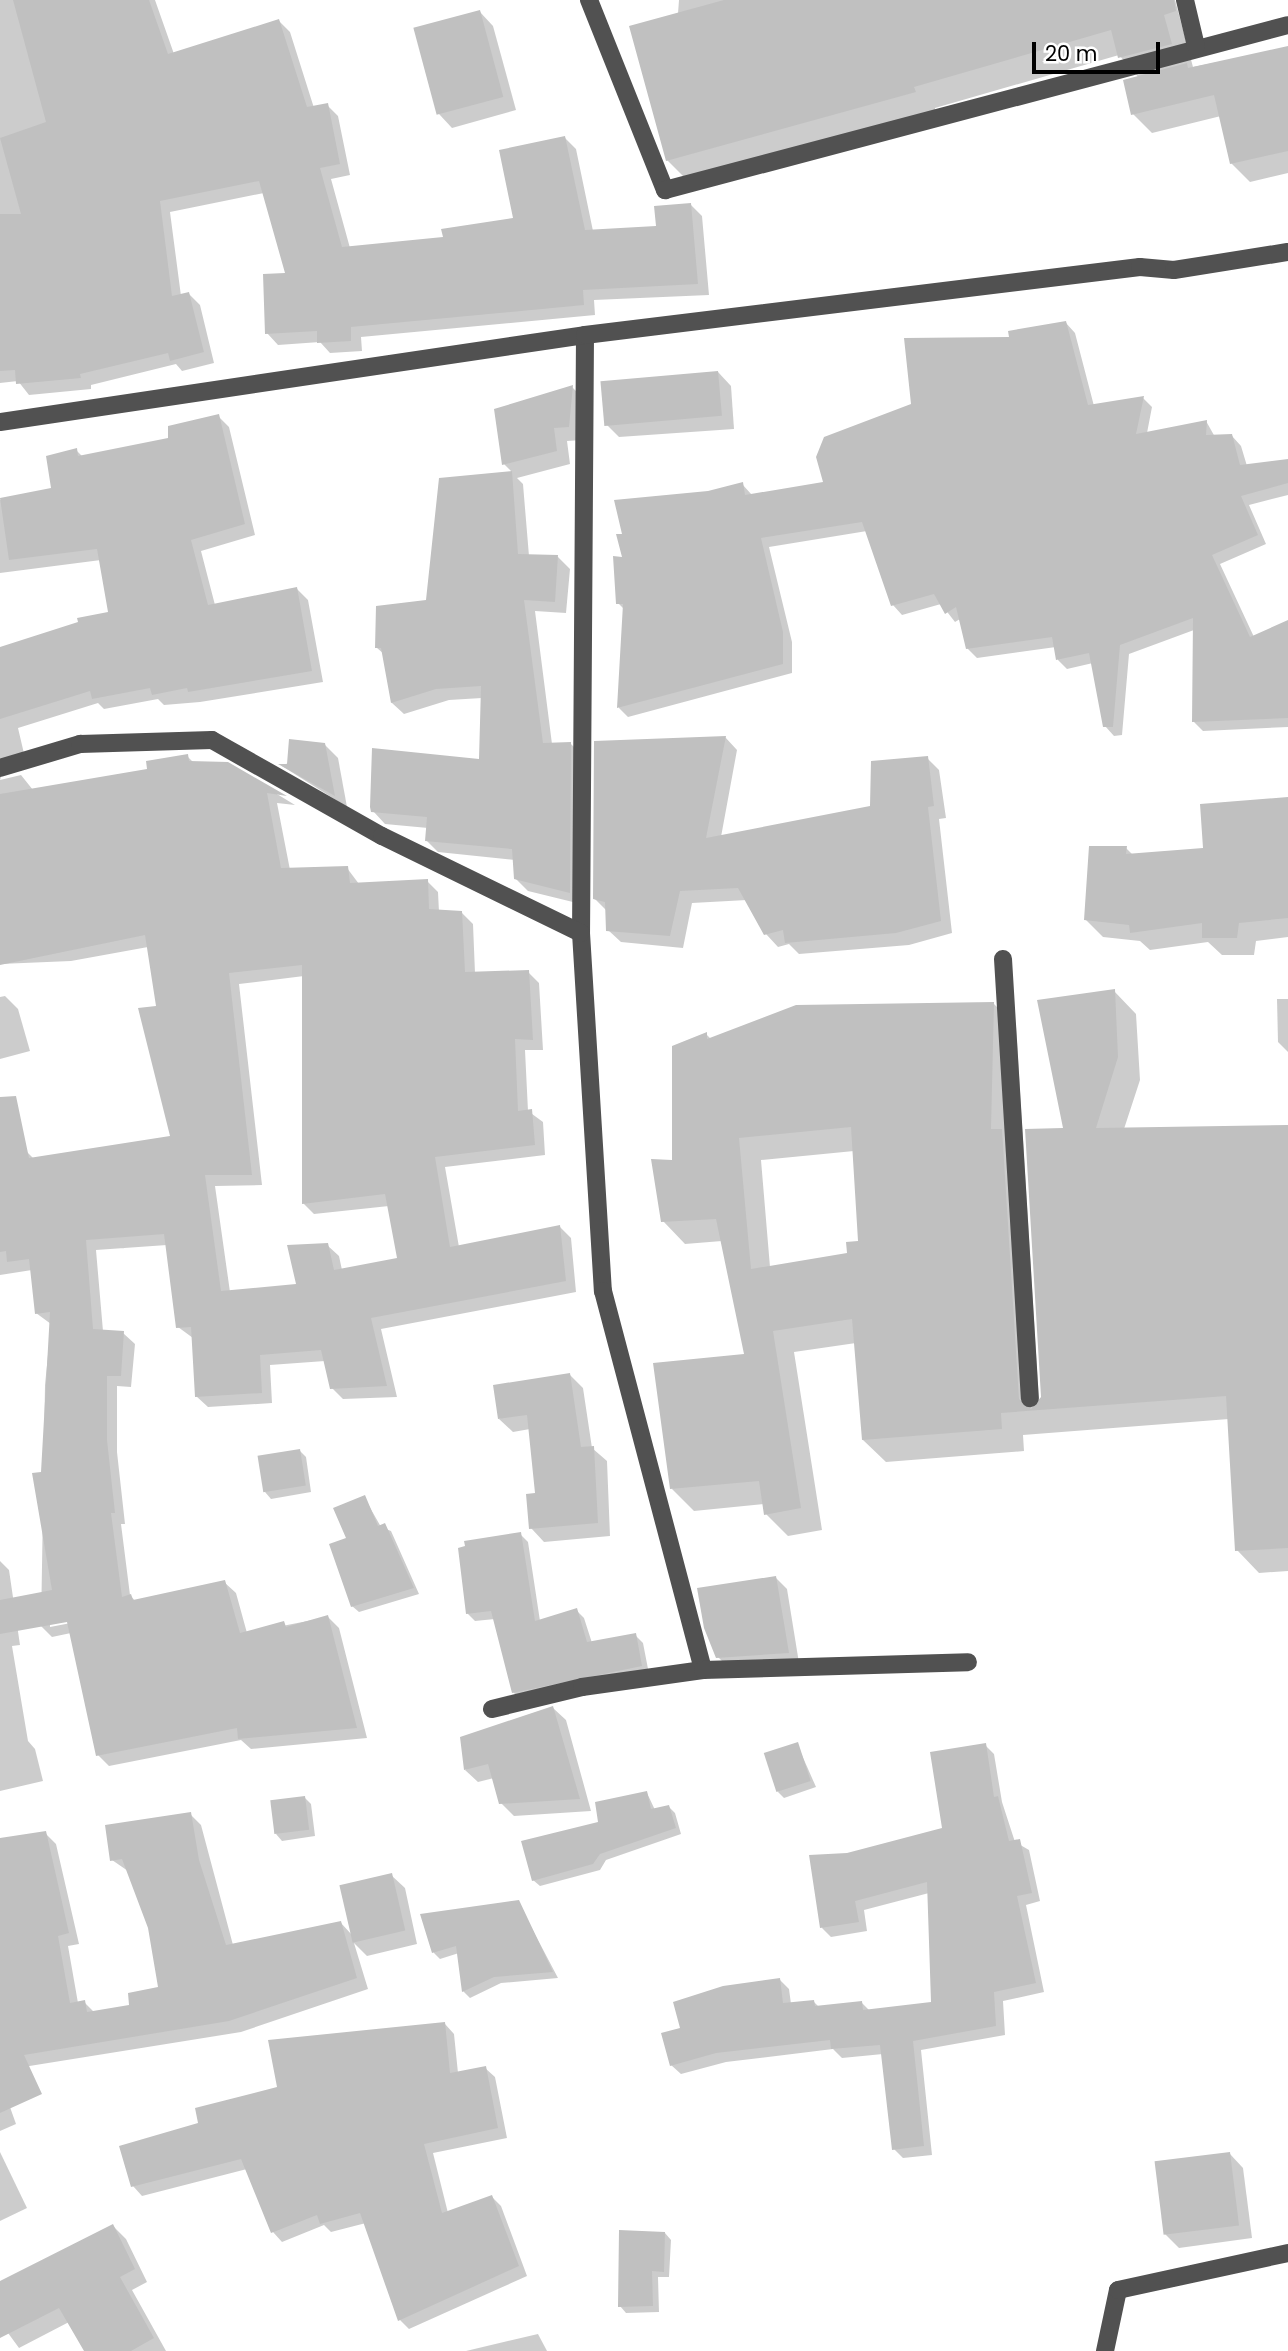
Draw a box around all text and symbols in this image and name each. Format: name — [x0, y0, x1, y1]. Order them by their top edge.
scale bar — [1036, 28, 1164, 72]
text: 20 m — [1045, 39, 1098, 68]

